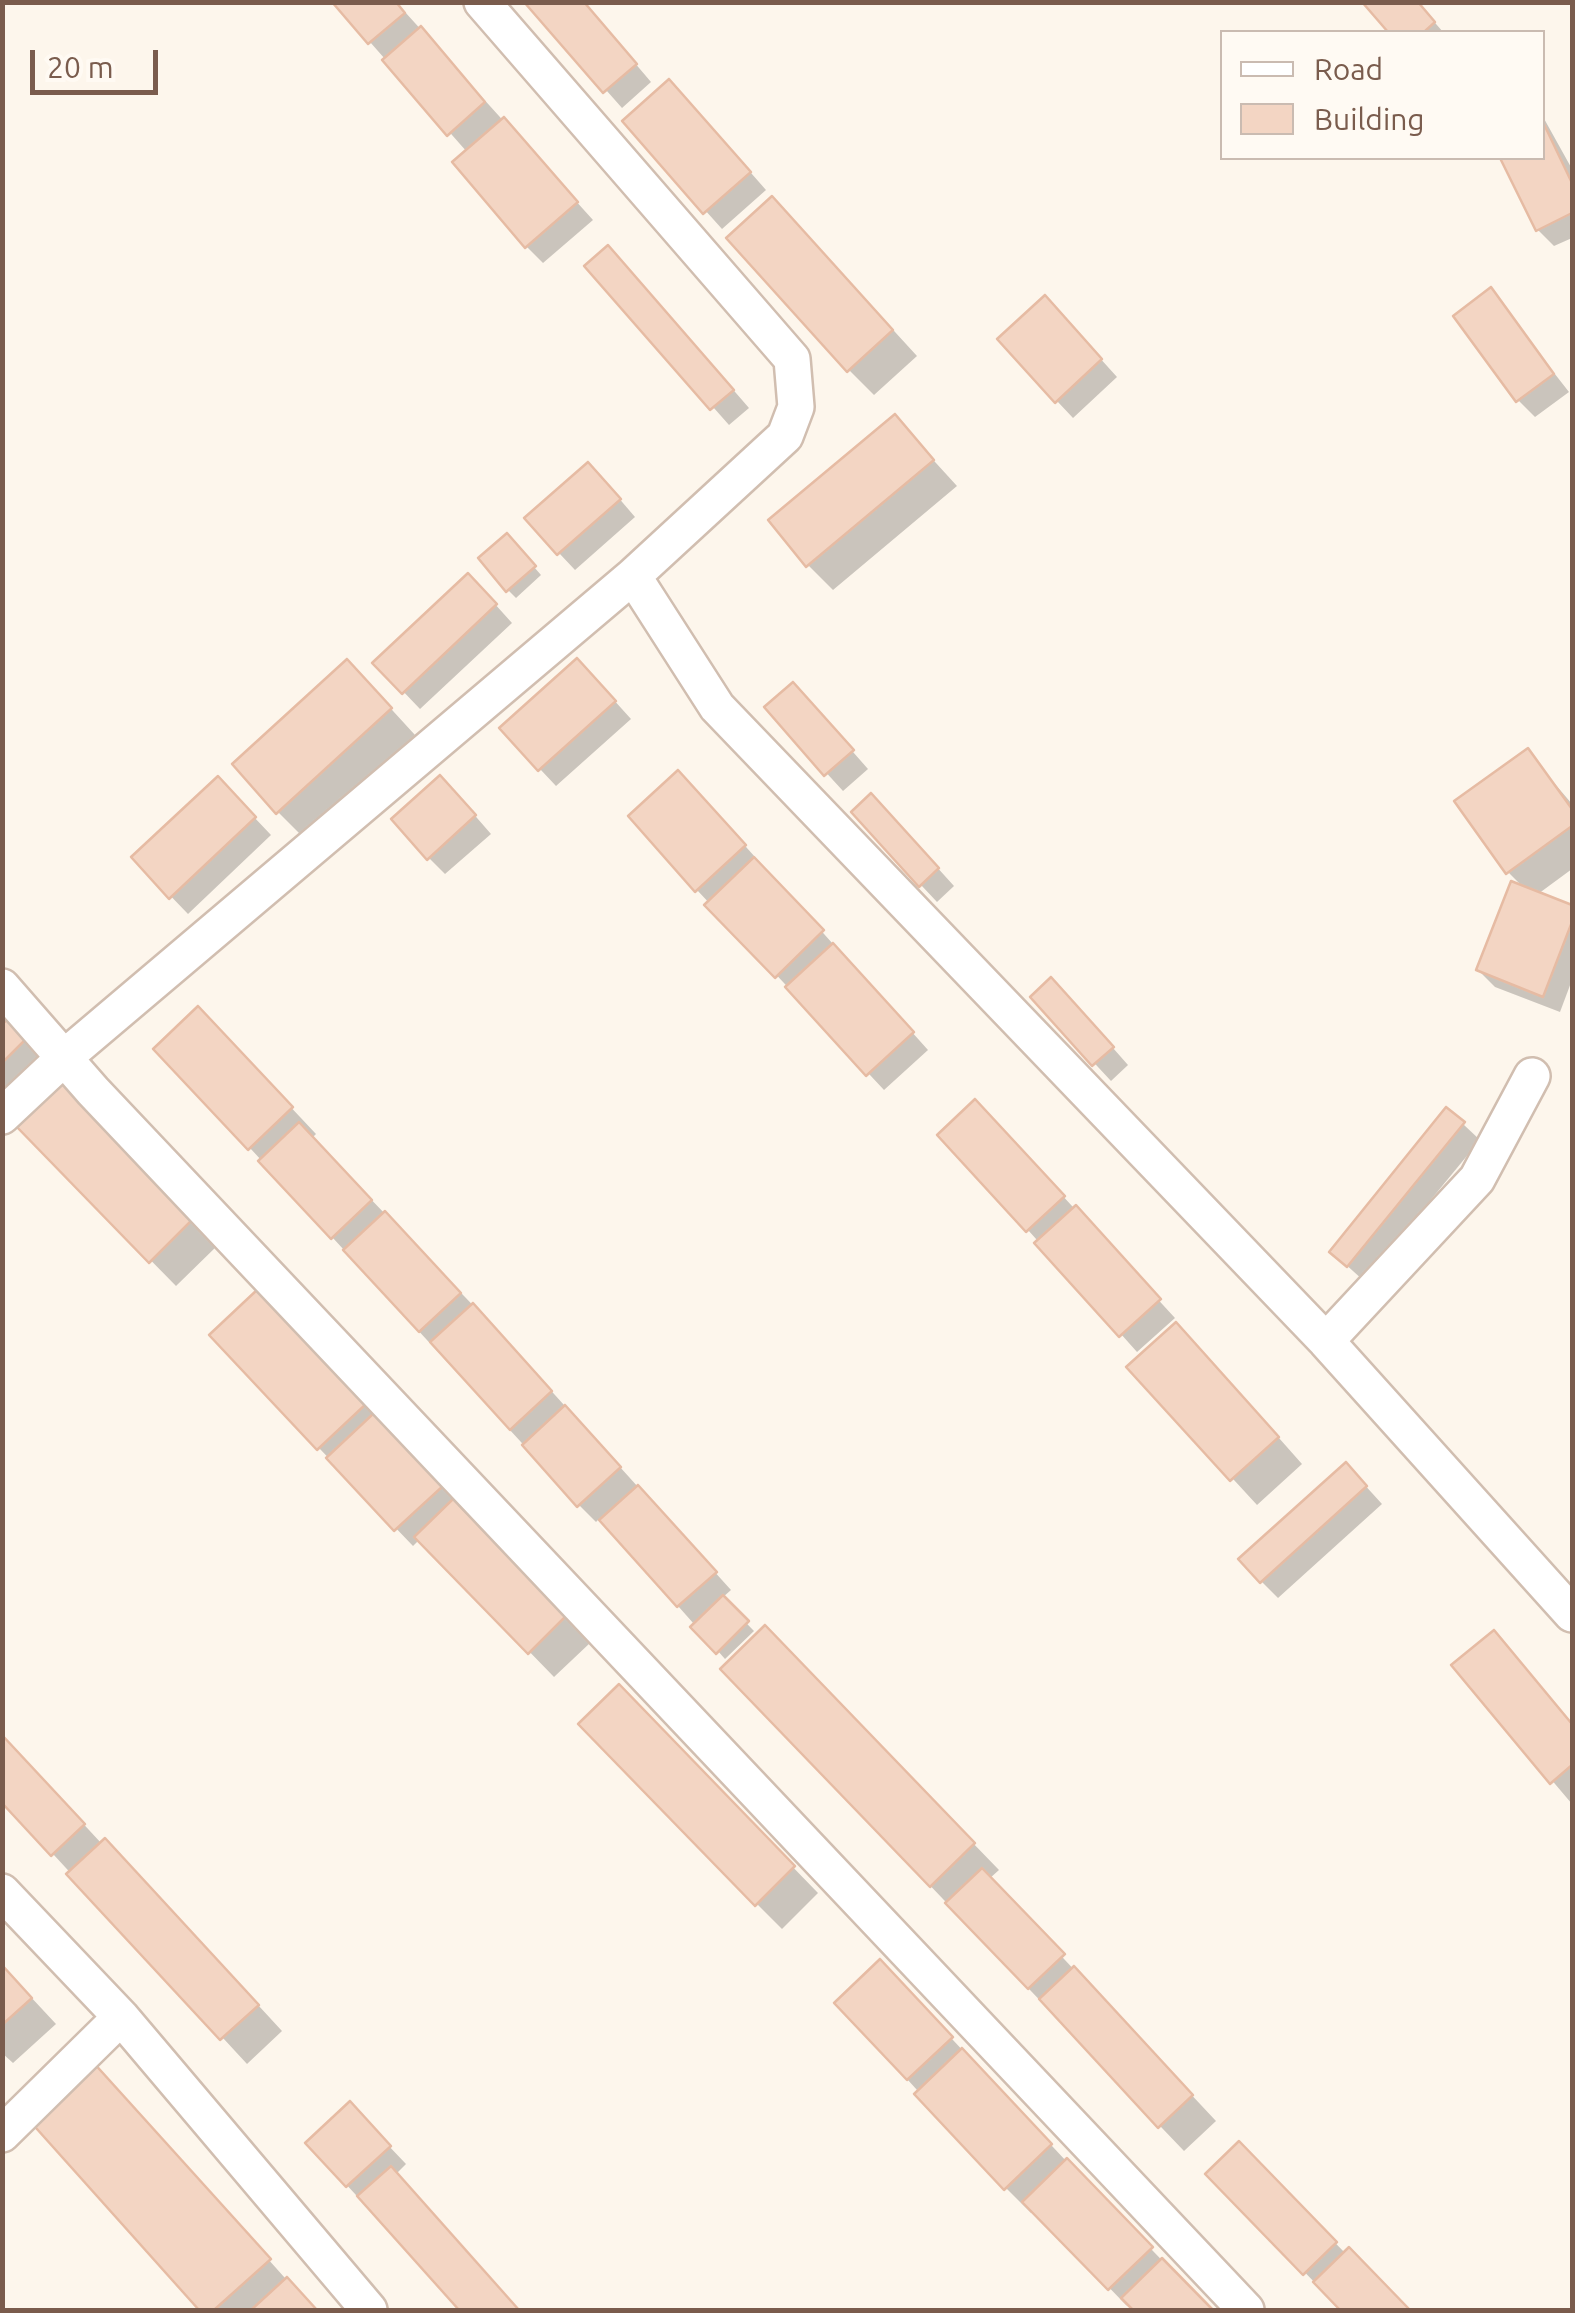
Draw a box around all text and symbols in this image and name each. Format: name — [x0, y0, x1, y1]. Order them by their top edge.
scale bar — [35, 30, 162, 92]
legend — [1220, 30, 1545, 160]
text: 20 m — [47, 50, 114, 84]
text: Road — [1314, 52, 1383, 86]
text: Building — [1314, 102, 1425, 136]

